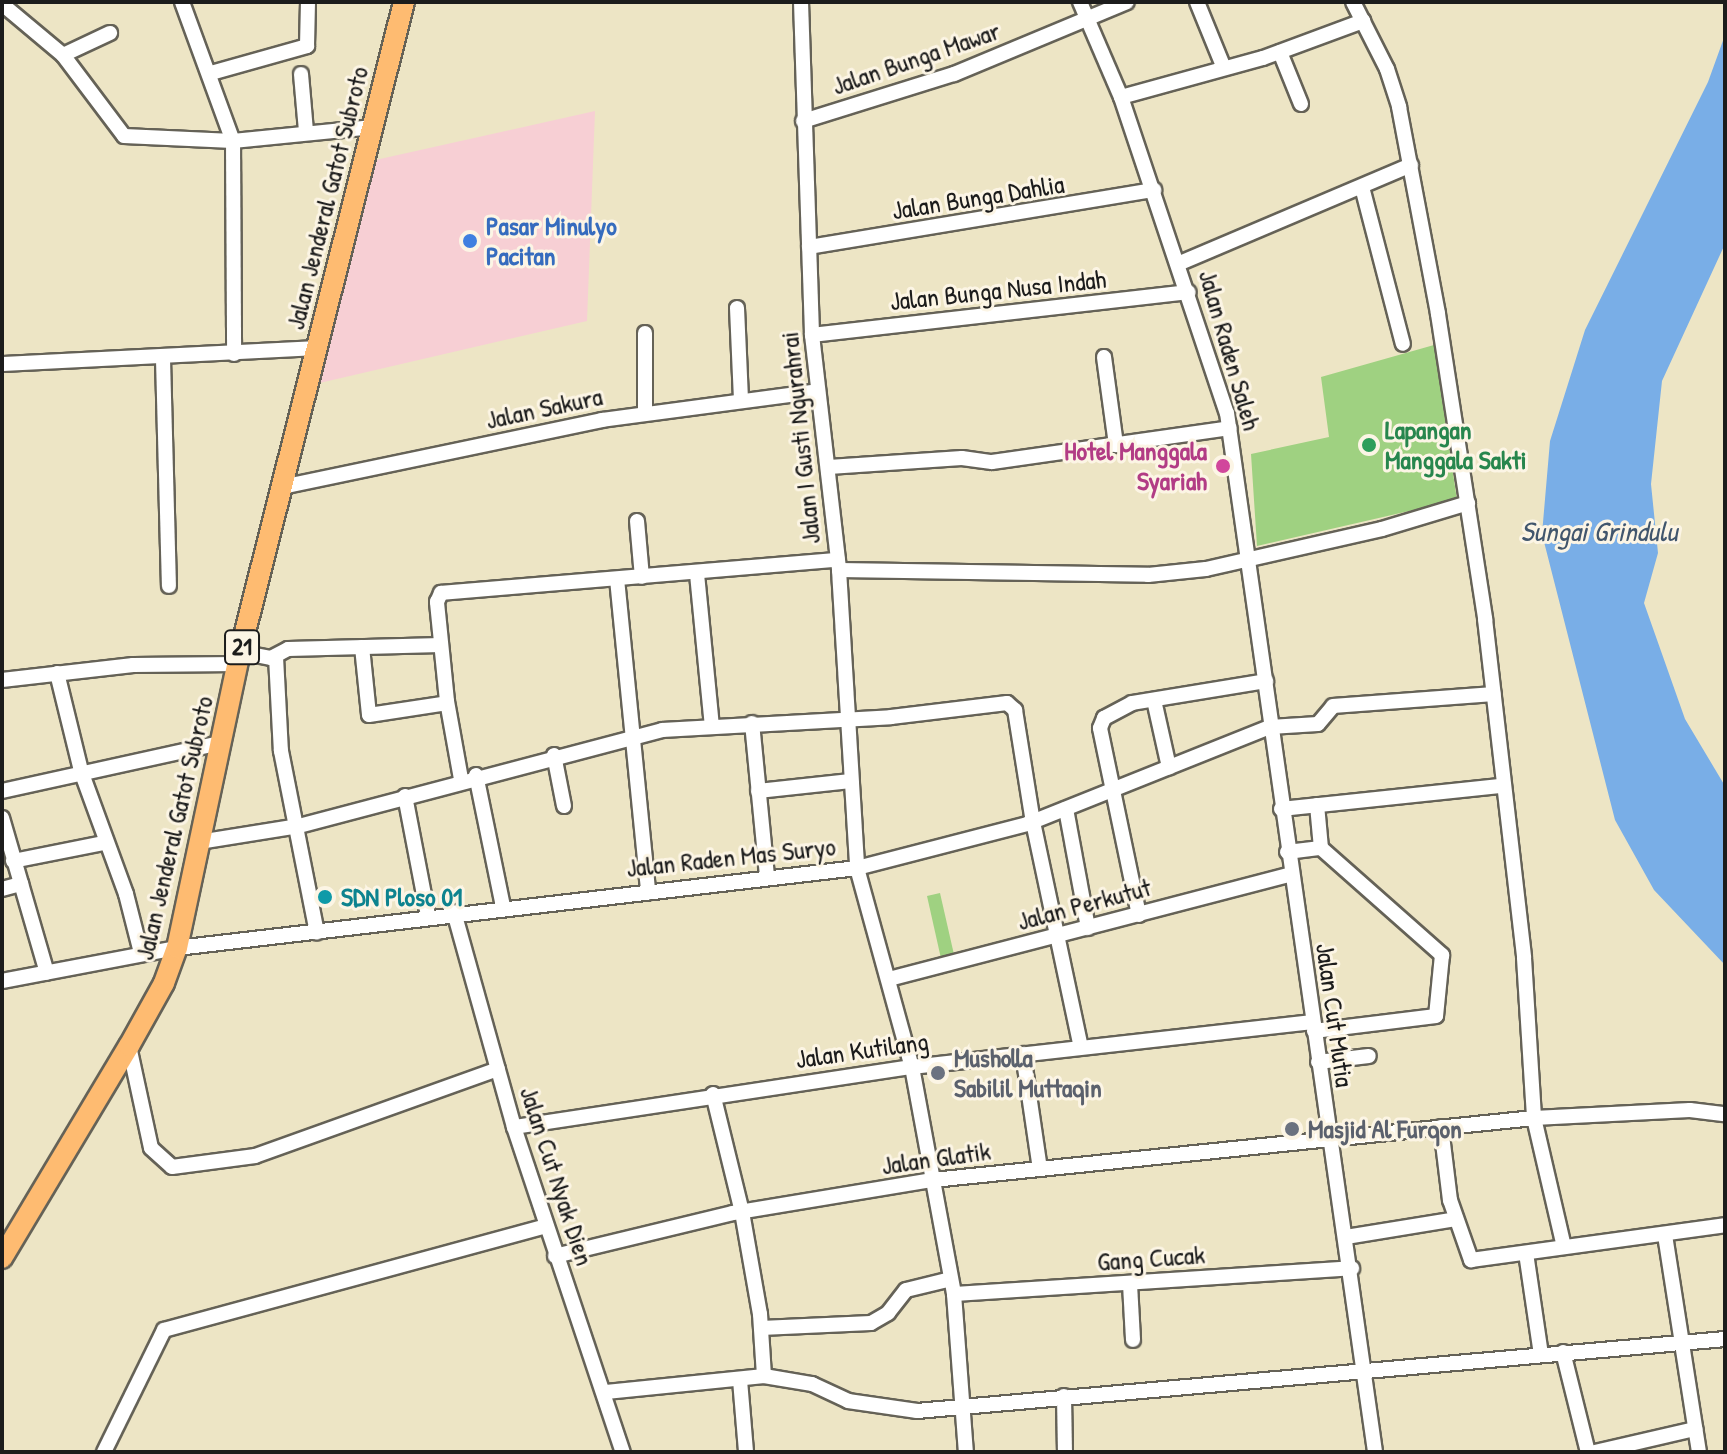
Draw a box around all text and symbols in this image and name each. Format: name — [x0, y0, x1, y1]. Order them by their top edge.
street label: Jalan Bunga Mawar — [828, 15, 1004, 101]
street label: Jalan Jenderal Gatot Subroto — [279, 63, 375, 333]
street label: Jalan Bunga Dahlia — [890, 168, 1066, 226]
place label: Pasar Minulyo Pacitan — [486, 210, 617, 272]
marker: Pasar Minulyo Pacitan — [461, 232, 479, 250]
street label: Jalan Bunga Nusa Indah — [888, 263, 1108, 317]
street label: Jalan Raden Saleh — [1192, 266, 1268, 434]
street label: Jalan I Gusti Ngurahrai — [773, 330, 827, 546]
street label: Jalan Sakura — [483, 380, 605, 436]
place label: Lapangan Manggala Sakti — [1385, 414, 1527, 476]
place label: Hotel Manggala Syariah — [1064, 435, 1207, 496]
marker: Lapangan Manggala Sakti — [1360, 436, 1378, 454]
marker: Hotel Manggala Syariah — [1214, 457, 1232, 475]
water label: Sungai Grindulu — [1521, 514, 1677, 548]
road number: 21 — [224, 627, 260, 667]
street label: Jalan Jenderal Gatot Subroto — [128, 693, 220, 963]
street label: Jalan Raden Mas Suryo — [625, 830, 837, 884]
street label: Jalan Perkutut — [1014, 871, 1154, 937]
place label: SDN Ploso 01 — [341, 881, 463, 913]
marker: SDN Ploso 01 — [316, 888, 334, 906]
street label: Jalan Cut Mutia — [1309, 941, 1361, 1089]
street label: Jalan Kutilang — [794, 1025, 930, 1075]
place label: Musholla Sabilil Muttaqin — [954, 1042, 1102, 1104]
marker: Musholla Sabilil Muttaqin — [929, 1064, 947, 1082]
street label: Jalan Cut Nyak Dien — [513, 1083, 601, 1269]
place label: Masjid Al Furqon — [1308, 1113, 1462, 1145]
marker: Masjid Al Furqon — [1283, 1120, 1301, 1138]
street label: Jalan Glatik — [879, 1135, 993, 1181]
street label: Gang Cucak — [1096, 1239, 1206, 1277]

